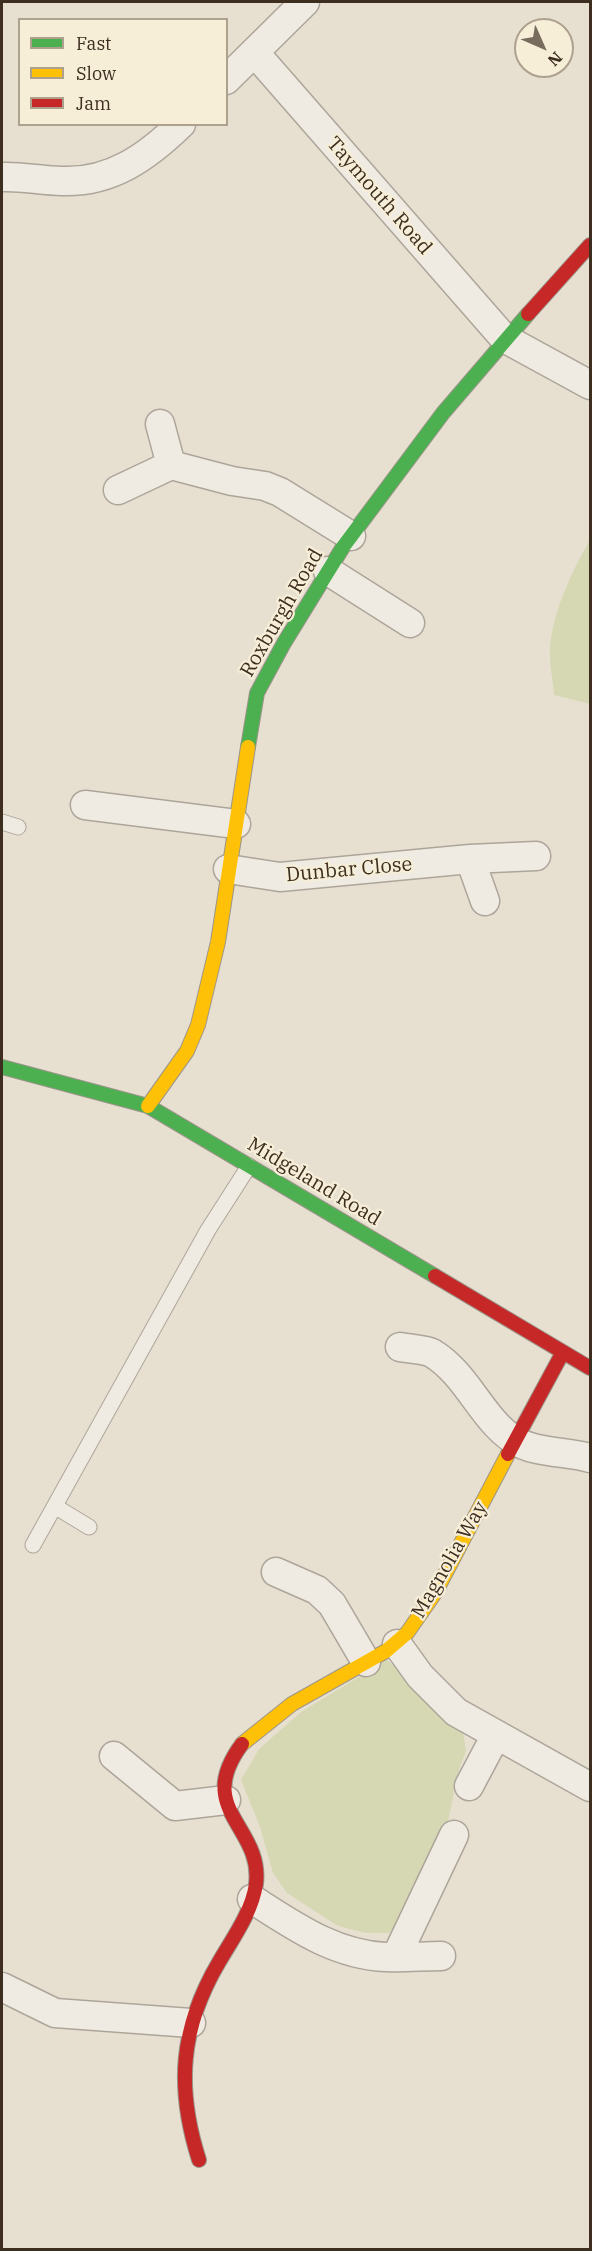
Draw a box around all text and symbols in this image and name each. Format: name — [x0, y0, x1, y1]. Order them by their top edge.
legend — [18, 18, 228, 126]
north arrow — [514, 18, 574, 78]
text: Fast — [76, 32, 111, 55]
text: N — [544, 48, 567, 71]
text: Slow — [76, 62, 116, 85]
text: Jam — [76, 92, 111, 115]
street label: Taymouth Road — [321, 132, 437, 260]
street label: Roxburgh Road — [236, 545, 328, 681]
street label: Dunbar Close — [285, 853, 413, 887]
street label: Midgeland Road — [243, 1133, 385, 1231]
street label: Magnolia Way — [407, 1497, 493, 1623]

